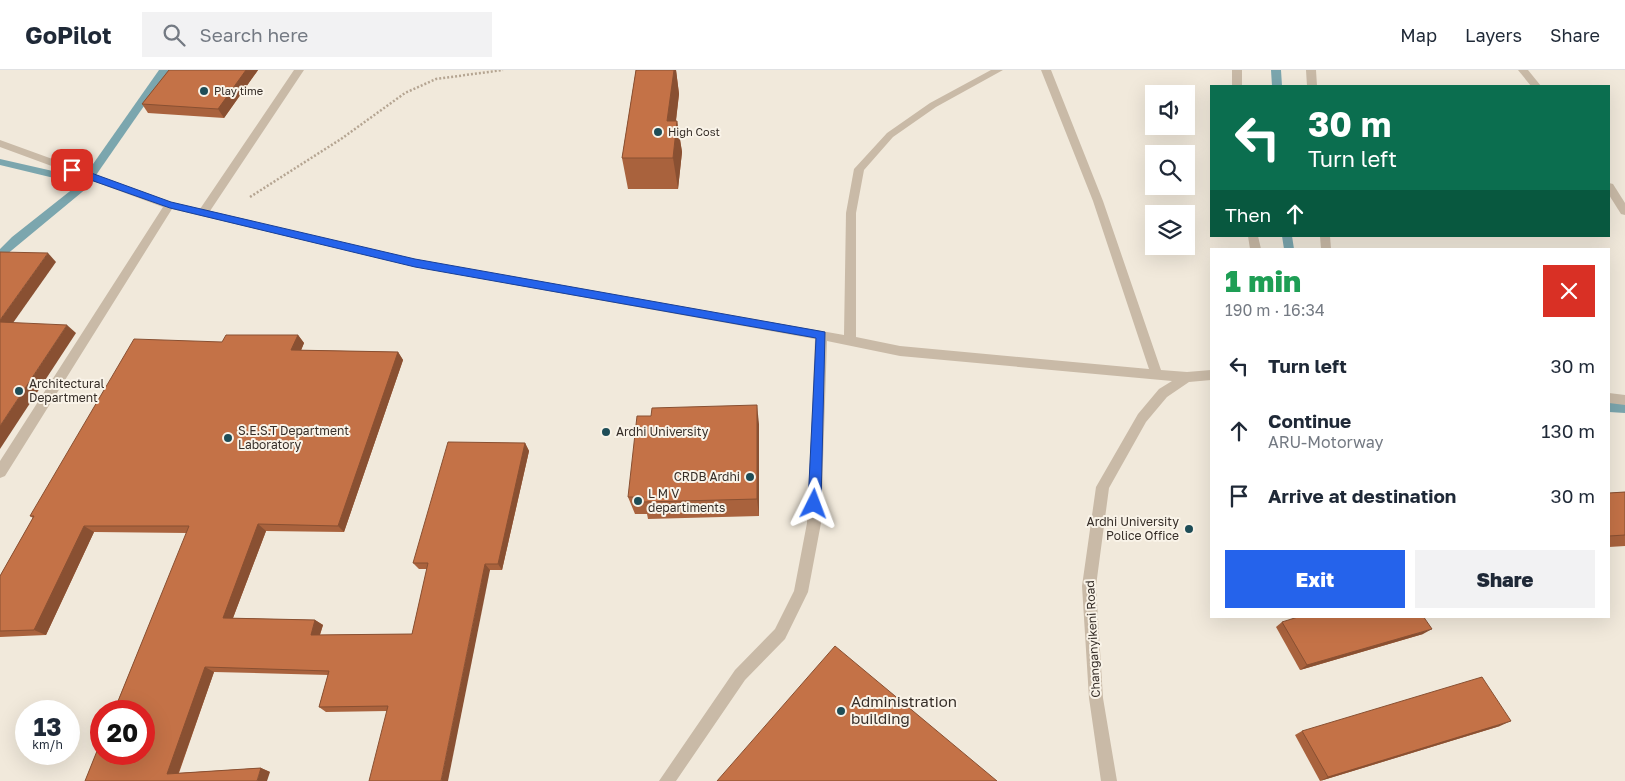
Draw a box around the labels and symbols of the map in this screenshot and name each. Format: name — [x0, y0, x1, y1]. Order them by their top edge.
place label: Play time — [214, 84, 263, 97]
marker: Play time — [198, 85, 210, 97]
place label: High Cost — [668, 125, 720, 138]
marker: High Cost — [652, 126, 664, 138]
pin — [51, 149, 93, 191]
place label: Architectural Department — [29, 376, 104, 405]
marker: Architectural Department — [13, 385, 25, 397]
place label: S.E.S.T Department Laboratory — [238, 423, 349, 452]
place label: Ardhi University — [616, 424, 709, 439]
marker: Ardhi University — [600, 426, 612, 438]
marker: S.E.S.T Department Laboratory — [222, 432, 234, 444]
place label: CRDB Ardhi — [674, 469, 740, 484]
marker: CRDB Ardhi — [744, 471, 756, 483]
position arrow — [787, 477, 839, 529]
place label: L M V departiments — [648, 486, 725, 515]
marker: L M V departiments — [632, 495, 644, 507]
place label: Ardhi University Police Office — [1087, 514, 1179, 543]
marker: Ardhi University Police Office — [1183, 523, 1195, 535]
street label: Changanyikeni Road — [1082, 580, 1103, 698]
place label: Administration building — [851, 692, 957, 727]
speed limit sign: 20 — [90, 700, 155, 765]
marker: Administration building — [835, 705, 847, 717]

